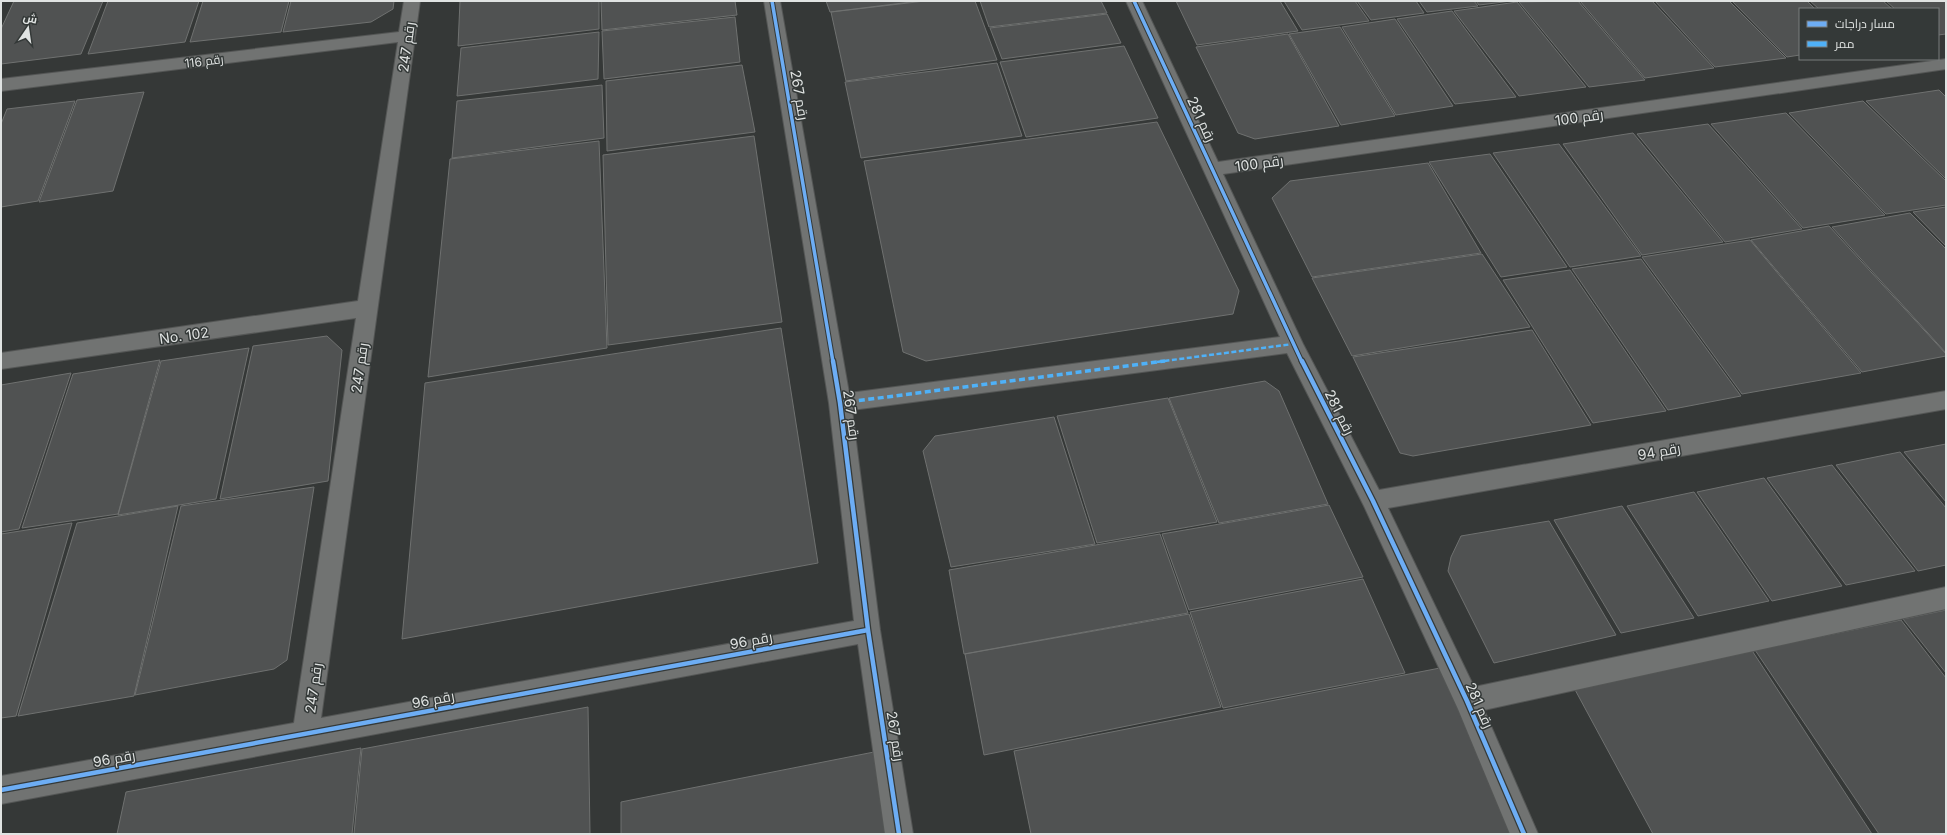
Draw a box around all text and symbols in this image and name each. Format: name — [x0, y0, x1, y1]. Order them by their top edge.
north arrow — [8, 8, 48, 48]
legend — [1799, 8, 1939, 60]
text: ش — [22, 10, 39, 27]
text: مسار دراجات — [1835, 16, 1895, 31]
street label: رقم 247 — [394, 21, 420, 74]
text: ممر — [1834, 36, 1854, 51]
street label: رقم 116 — [184, 51, 224, 72]
street label: رقم 267 — [785, 69, 813, 122]
street label: رقم 281 — [1182, 94, 1220, 145]
street label: رقم 100 — [1554, 105, 1605, 131]
street label: رقم 100 — [1234, 151, 1285, 177]
street label: No. 102 — [158, 323, 210, 347]
street label: رقم 247 — [347, 342, 373, 395]
street label: رقم 281 — [1320, 387, 1359, 438]
street label: رقم 267 — [838, 389, 864, 441]
street label: رقم 94 — [1636, 439, 1682, 465]
street label: رقم 96 — [728, 628, 774, 654]
street label: رقم 247 — [301, 662, 327, 715]
street label: رقم 281 — [1461, 680, 1498, 731]
street label: رقم 96 — [410, 687, 456, 713]
street label: رقم 267 — [882, 710, 908, 763]
street label: رقم 96 — [91, 746, 137, 772]

